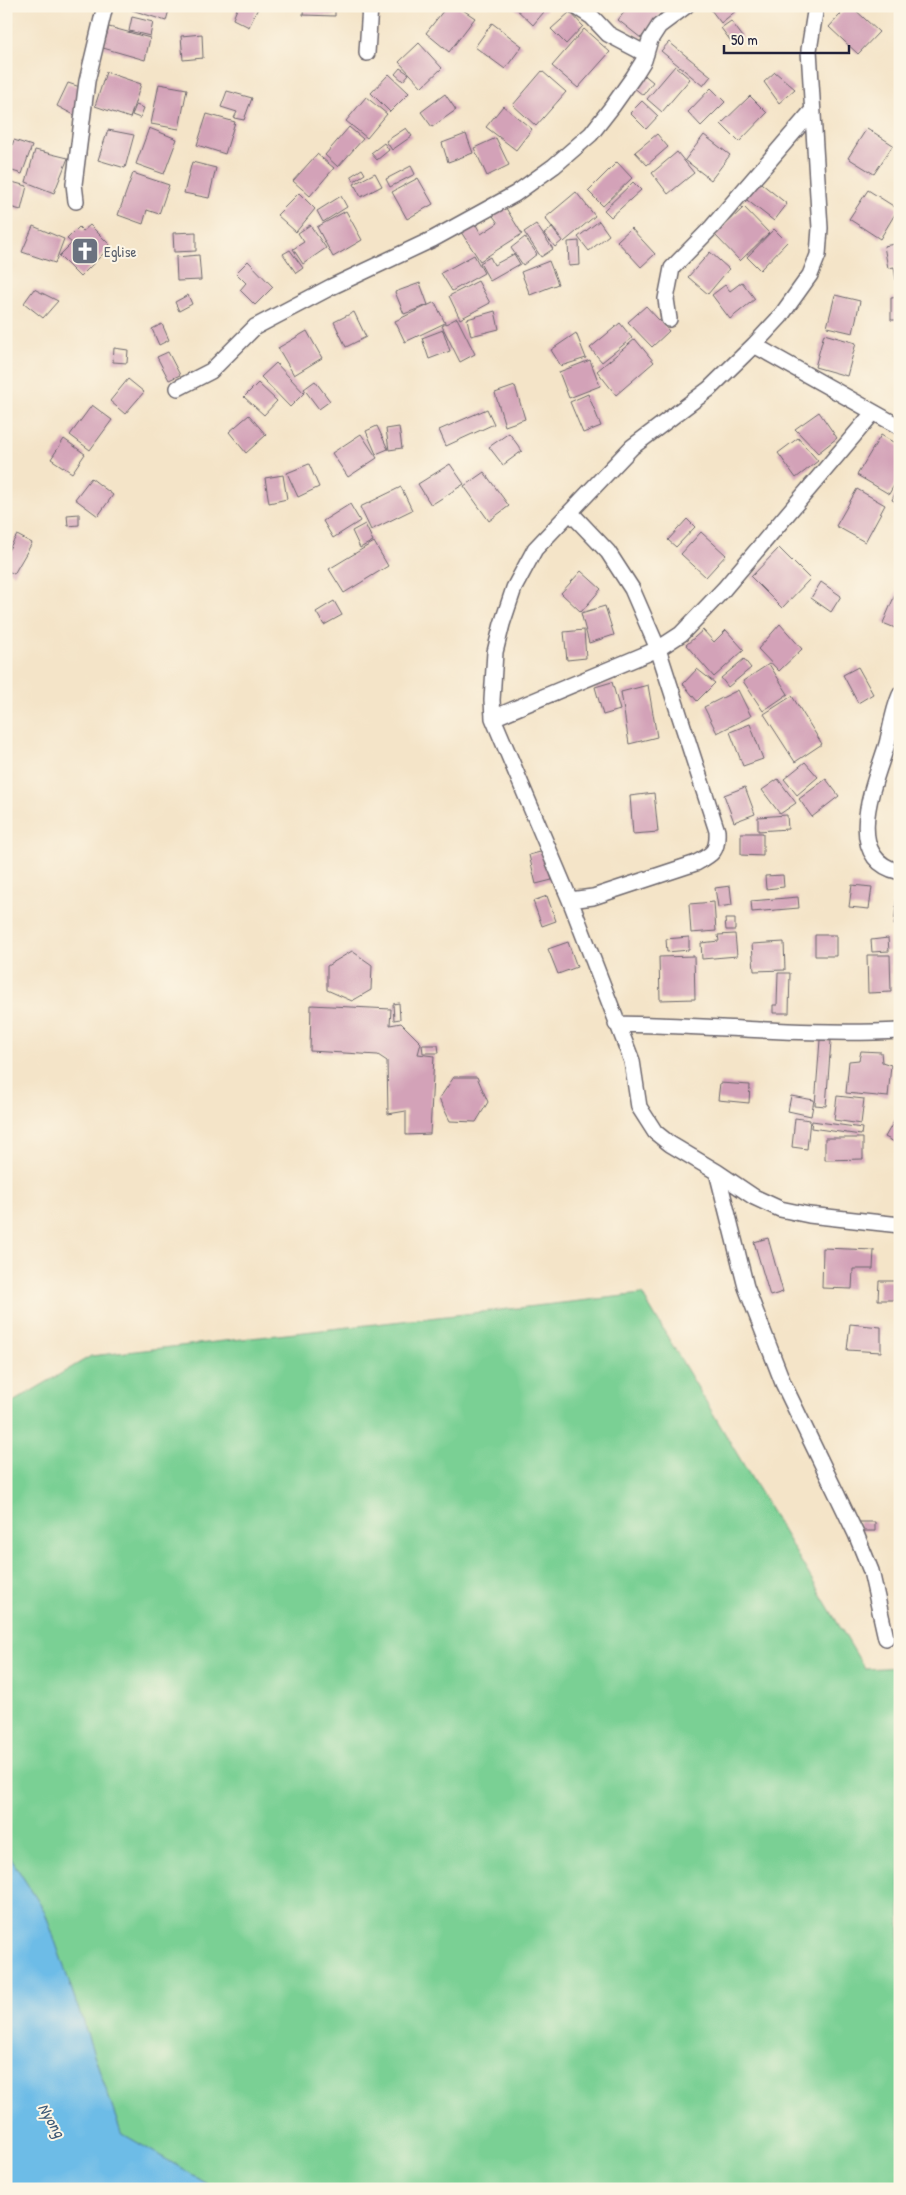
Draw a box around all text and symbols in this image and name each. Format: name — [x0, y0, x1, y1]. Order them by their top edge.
scale bar — [724, 22, 848, 54]
text: 50 m — [731, 29, 758, 50]
church icon: Eglise — [70, 236, 100, 266]
place label: Eglise — [104, 241, 136, 262]
water label: Nyong — [33, 2099, 71, 2142]

